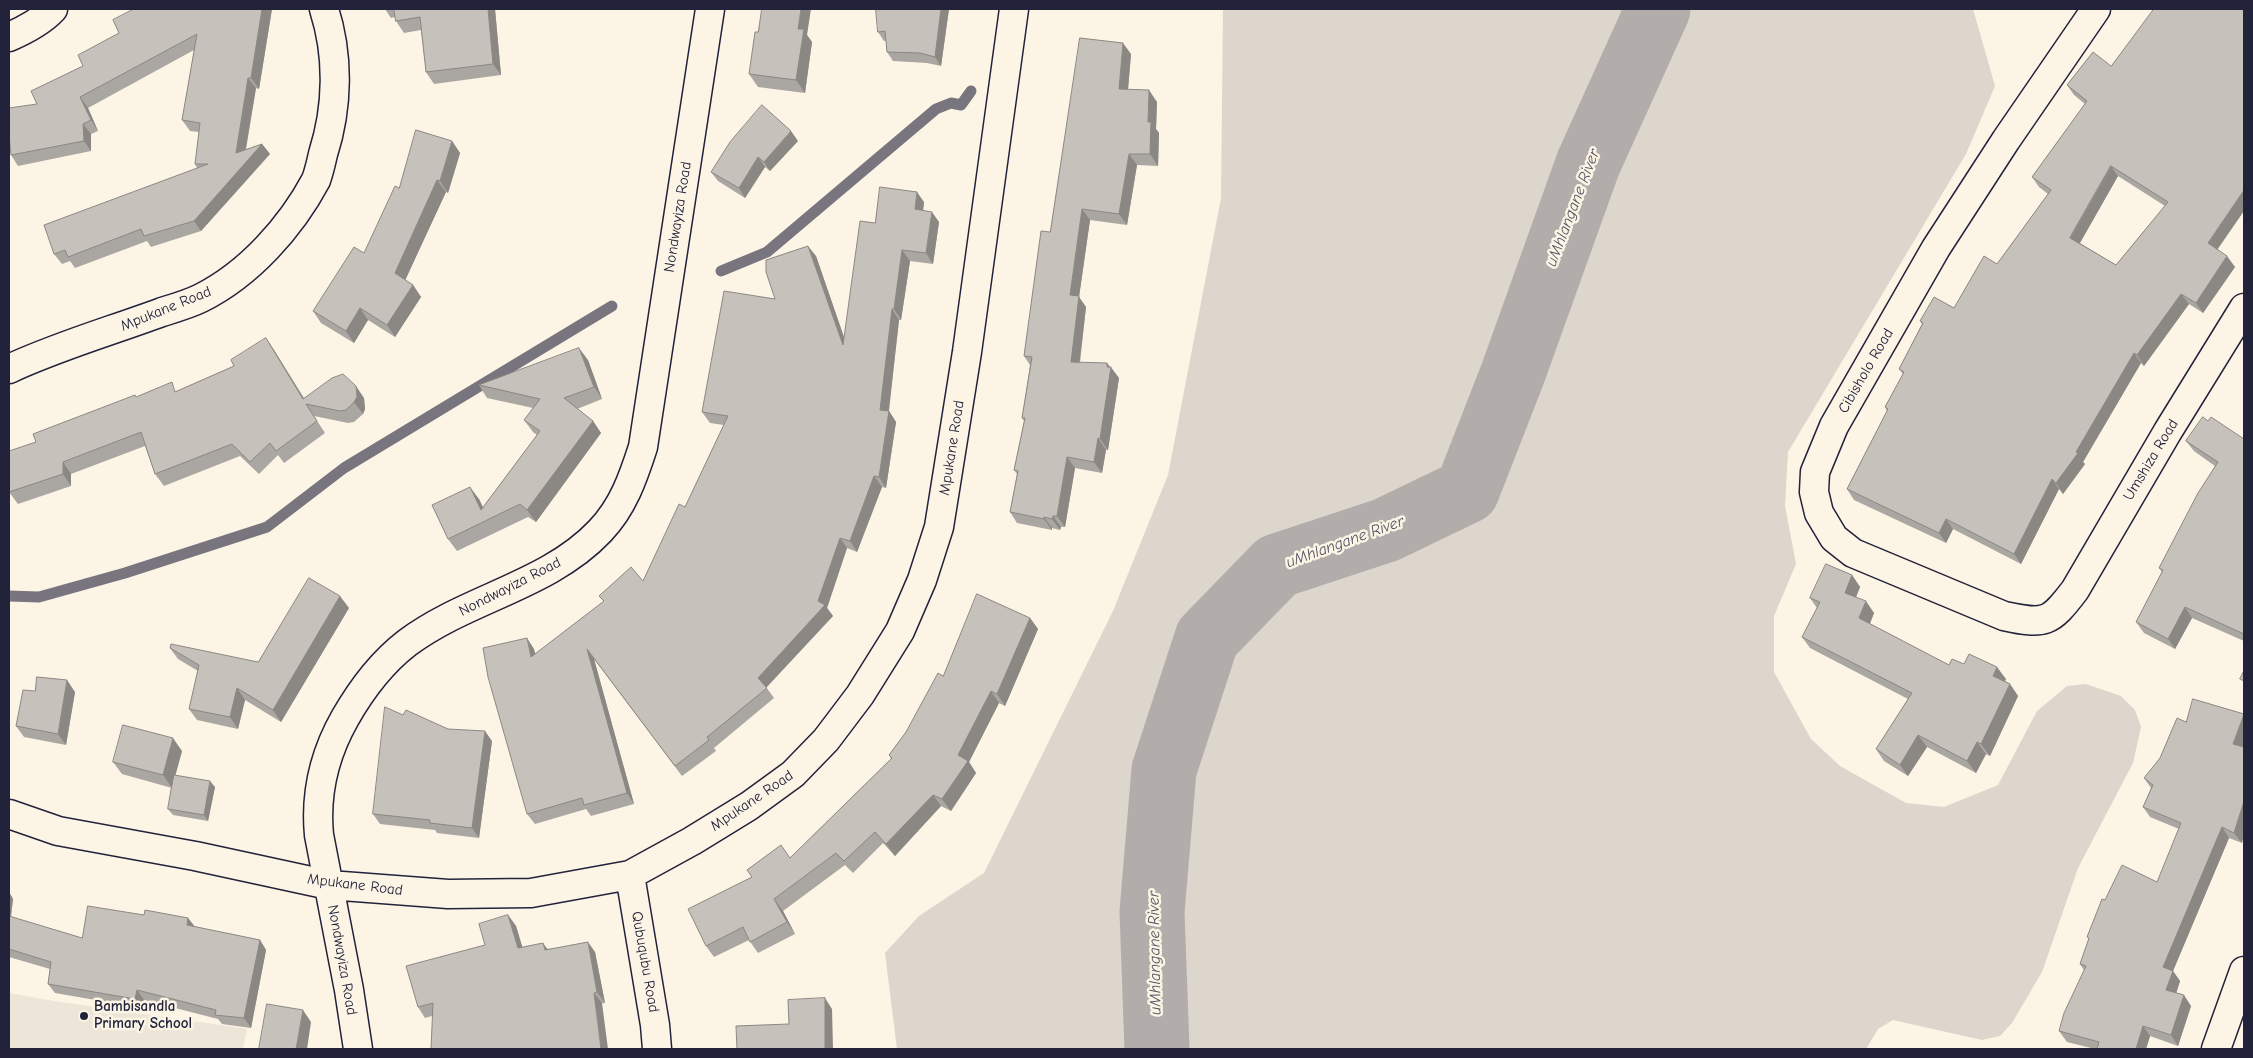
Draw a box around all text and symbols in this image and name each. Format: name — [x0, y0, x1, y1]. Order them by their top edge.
water label: uMhlangane River — [1542, 147, 1604, 269]
street label: Nondwayiza Road — [660, 160, 696, 274]
street label: Mpukane Road — [118, 283, 214, 335]
street label: Cibisholo Road — [1834, 325, 1898, 417]
street label: Mpukane Road — [936, 399, 968, 497]
street label: Umshiza Road — [2120, 416, 2182, 504]
water label: uMhlangane River — [1283, 512, 1407, 572]
street label: Nondwayiza Road — [456, 554, 564, 620]
street label: Mpukane Road — [707, 767, 797, 835]
street label: Mpukane Road — [306, 870, 404, 900]
water label: uMhlangane River — [1144, 891, 1166, 1015]
street label: Nondwayiza Road — [323, 903, 361, 1017]
street label: Qubuqubu Road — [627, 910, 663, 1014]
place label: Bambisandla Primary School — [94, 998, 192, 1033]
marker: Bambisandla Primary School — [78, 1010, 90, 1022]

